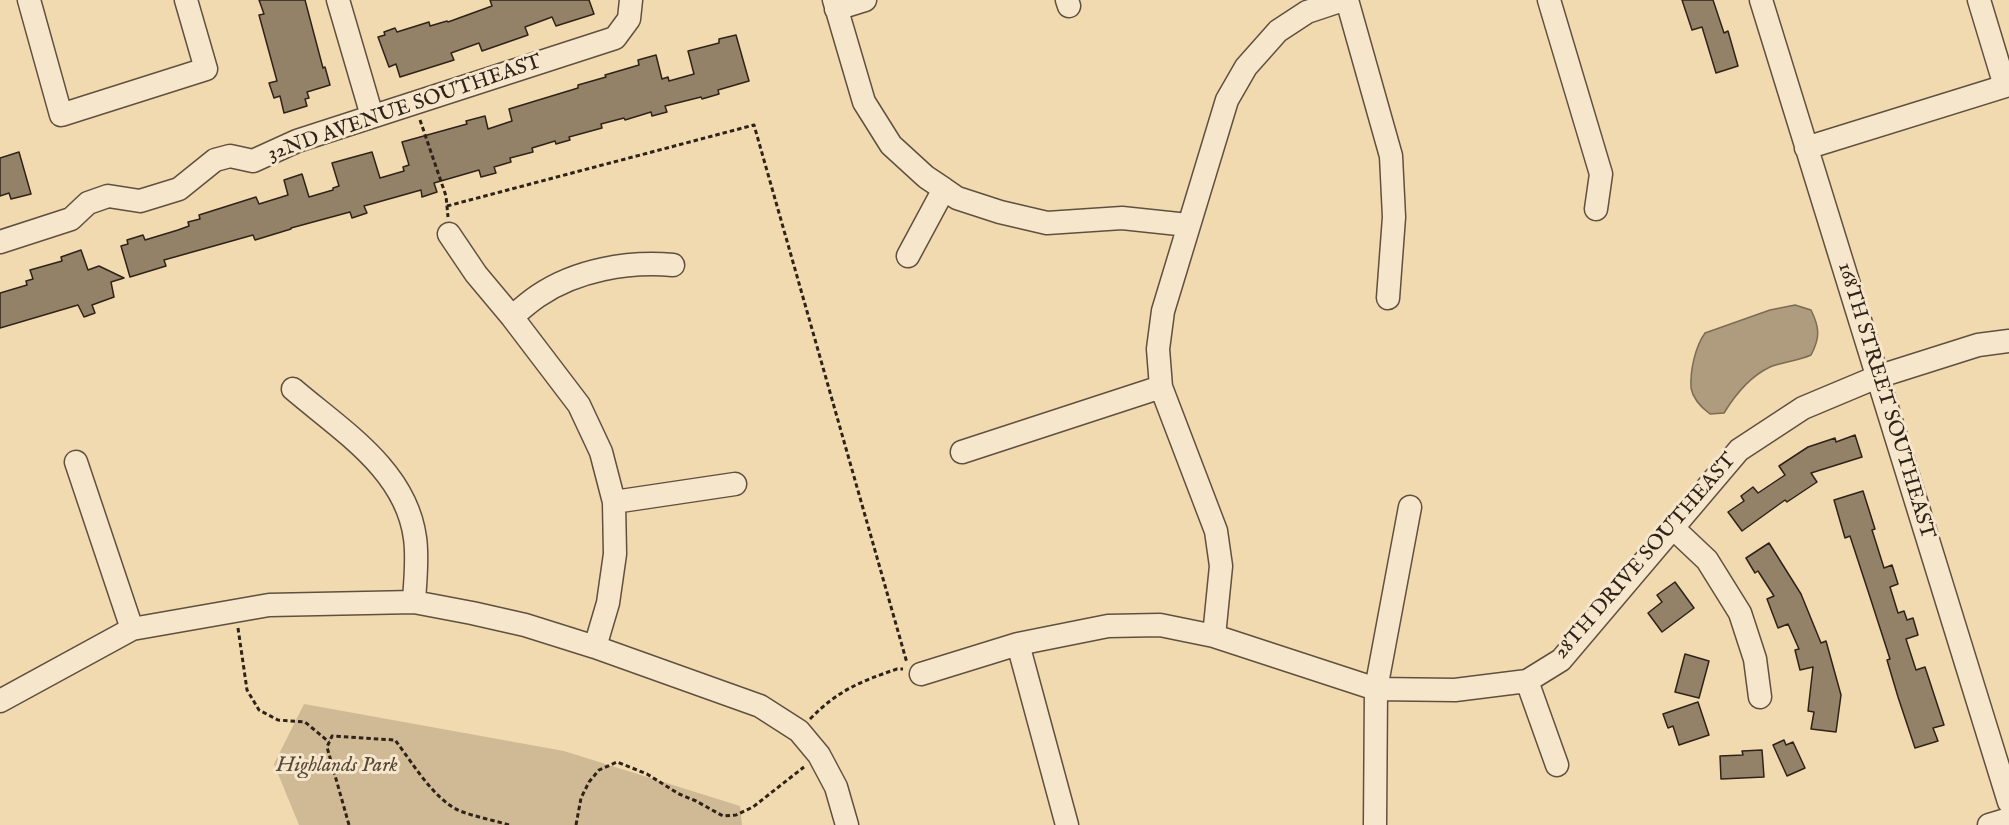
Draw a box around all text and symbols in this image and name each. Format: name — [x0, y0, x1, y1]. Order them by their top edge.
street label: 32ND AVENUE SOUTHEAST — [265, 50, 545, 168]
street label: 168TH STREET SOUTHEAST — [1831, 260, 1939, 542]
street label: 28TH DRIVE SOUTHEAST — [1550, 449, 1742, 665]
park label: Highlands Park — [276, 754, 398, 780]

